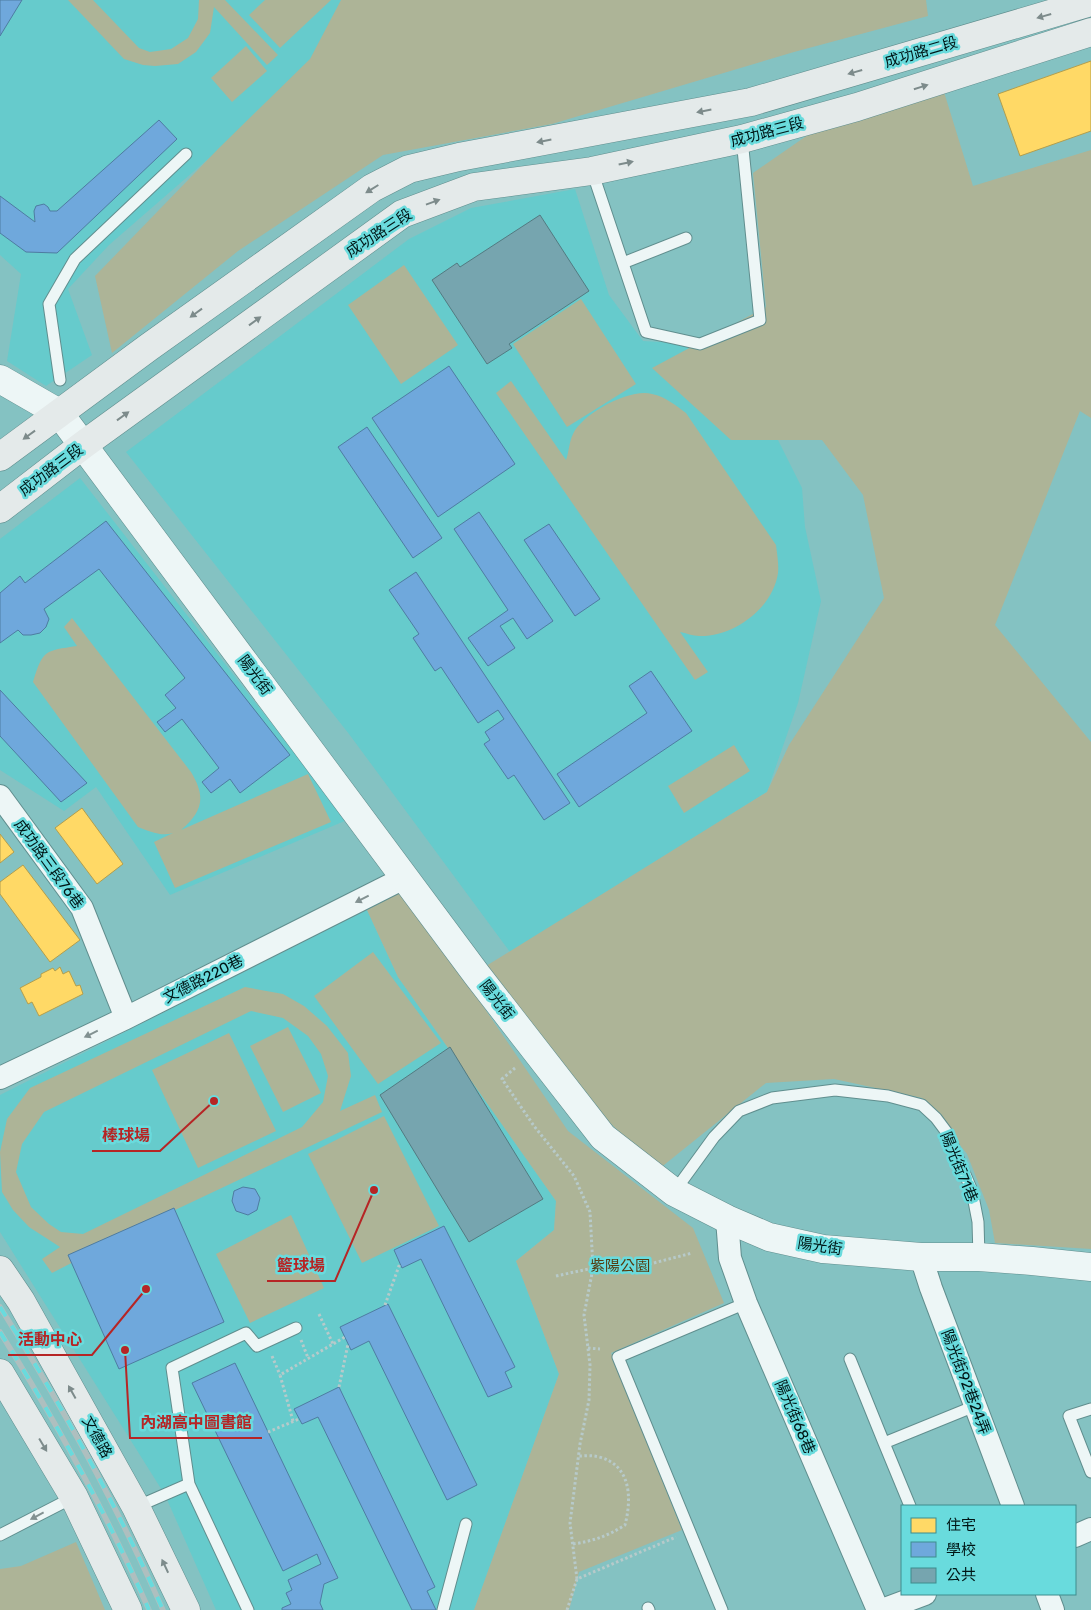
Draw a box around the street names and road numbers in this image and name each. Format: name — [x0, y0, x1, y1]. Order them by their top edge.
street label: 成功路二段 — [882, 33, 960, 71]
street label: 成功路三段 — [728, 114, 806, 150]
street label: 成功路三段 — [343, 205, 415, 261]
street label: 成功路三段 — [16, 440, 86, 500]
street label: 陽光街 — [234, 652, 276, 698]
street label: 成功路三段76巷 — [10, 816, 88, 912]
street label: 文德路220巷 — [160, 951, 246, 1007]
street label: 陽光街 — [476, 977, 518, 1023]
street label: 陽光街71巷 — [937, 1129, 981, 1205]
street label: 陽光街 — [796, 1234, 844, 1258]
street label: 陽光街92巷24弄 — [938, 1327, 994, 1437]
street label: 陽光街68巷 — [771, 1377, 819, 1457]
street label: 文德路 — [78, 1413, 116, 1461]

